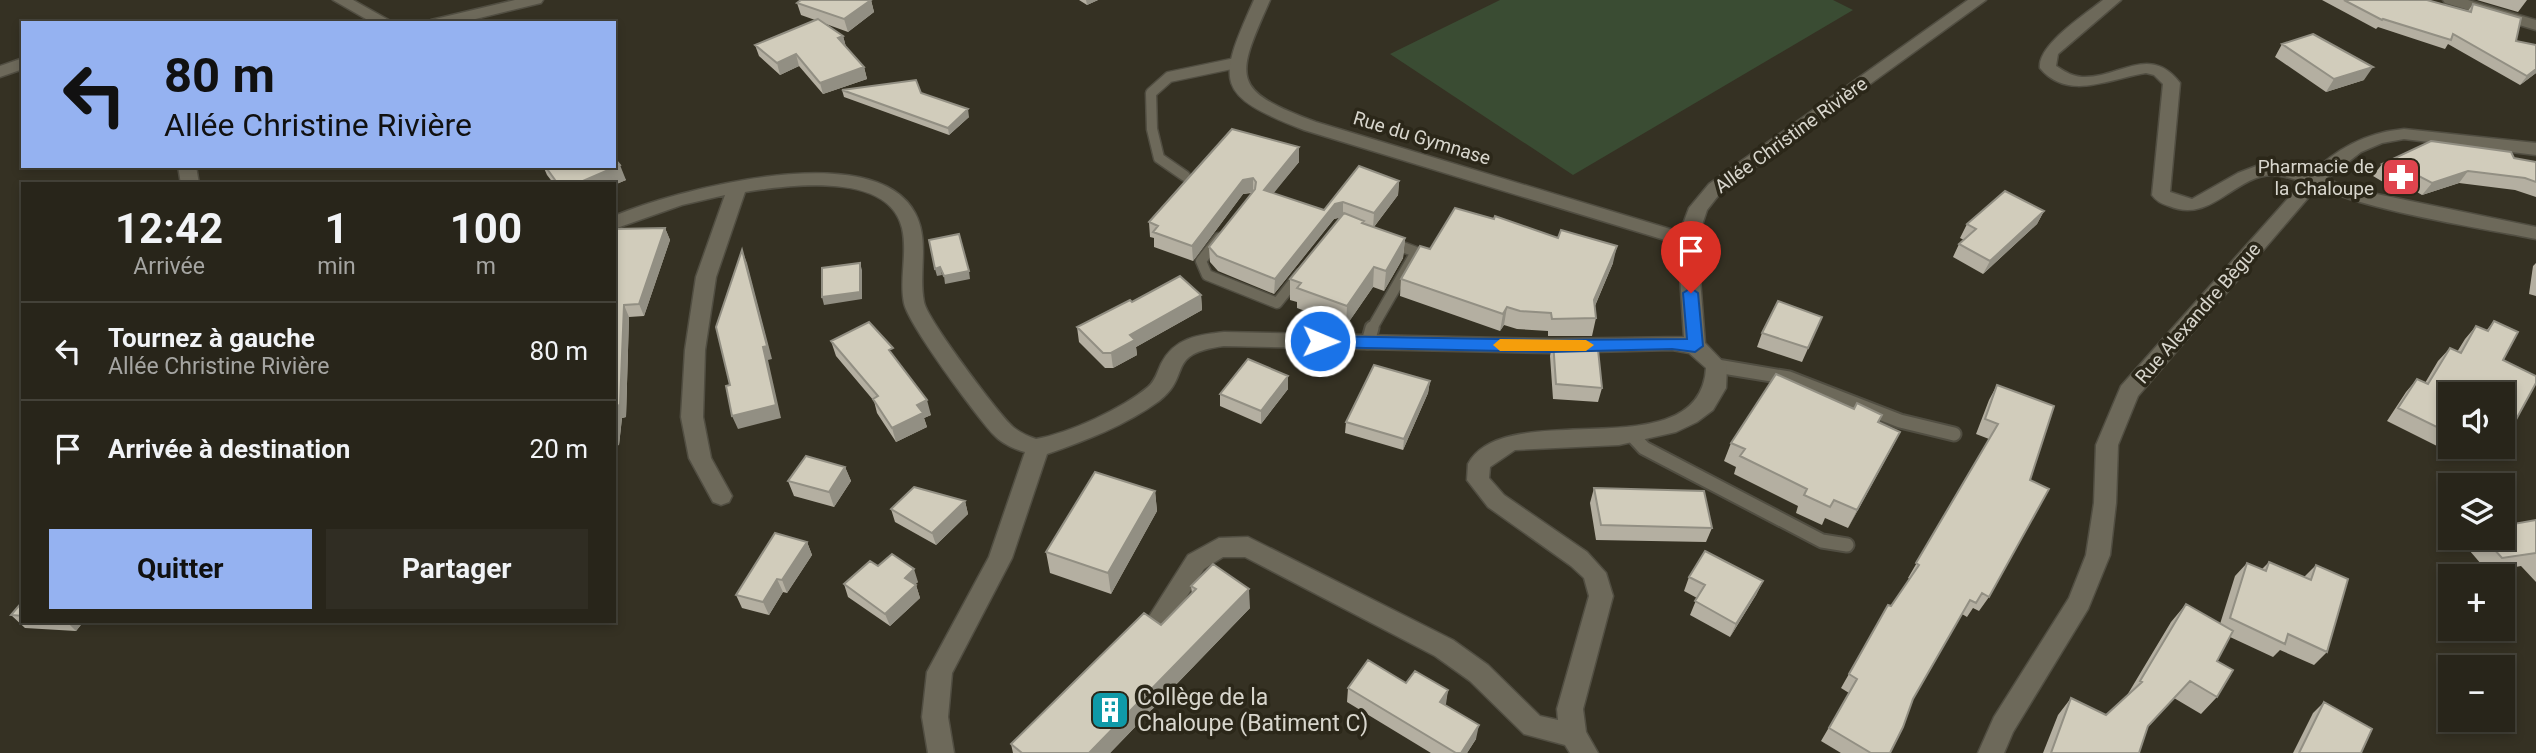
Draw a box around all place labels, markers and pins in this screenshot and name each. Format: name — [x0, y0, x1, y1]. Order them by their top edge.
place label: Pharmacie de la Chaloupe — [2258, 155, 2374, 200]
pharmacy icon: Pharmacie de la Chaloupe — [2380, 156, 2422, 198]
pin — [1661, 221, 1721, 293]
place label: Collège de la Chaloupe (Batiment C) — [1137, 684, 1368, 737]
building icon: Collège de la Chaloupe (Batiment C) — [1089, 689, 1131, 731]

